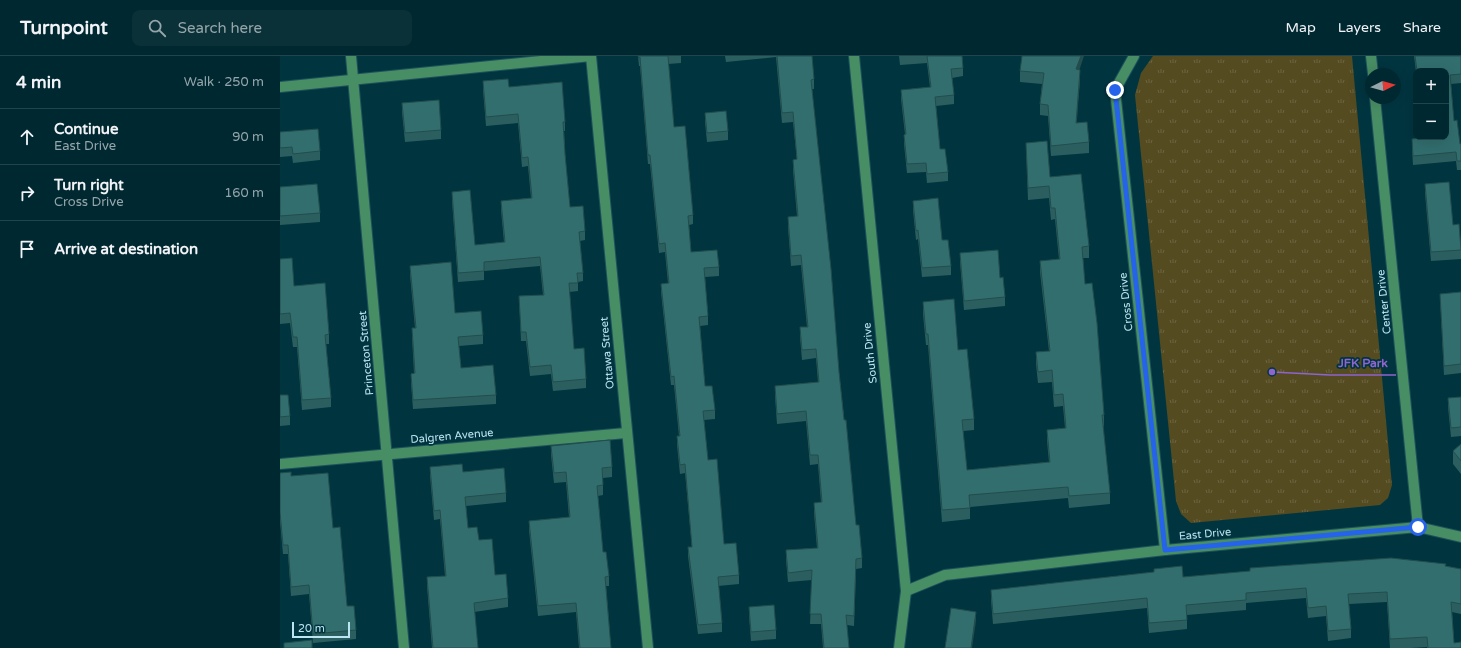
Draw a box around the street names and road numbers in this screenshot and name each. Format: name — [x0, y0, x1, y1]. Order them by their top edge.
street label: Center Drive — [1374, 269, 1394, 335]
street label: Cross Drive — [1116, 272, 1136, 332]
street label: Princeton Street — [356, 310, 376, 396]
street label: Ottawa Street — [597, 316, 617, 390]
street label: South Drive — [860, 322, 880, 384]
street label: Dalgren Avenue — [410, 426, 494, 446]
street label: East Drive — [1178, 525, 1232, 543]

